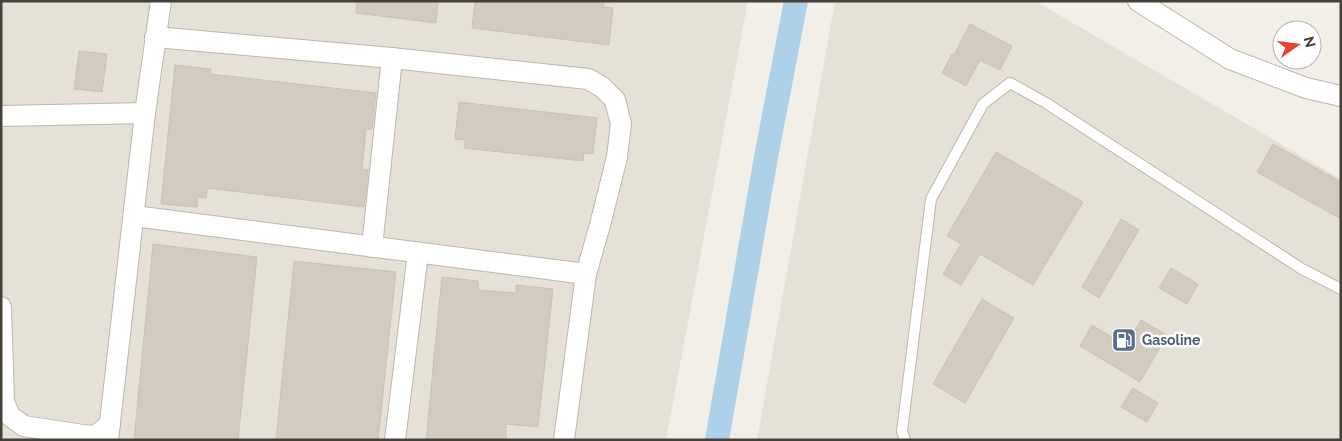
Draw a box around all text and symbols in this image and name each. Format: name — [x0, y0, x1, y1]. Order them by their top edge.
north arrow — [1272, 20, 1322, 70]
text: N — [1301, 35, 1319, 49]
fuel station icon: Gasoline — [1111, 327, 1137, 353]
place label: Gasoline — [1142, 332, 1201, 348]

